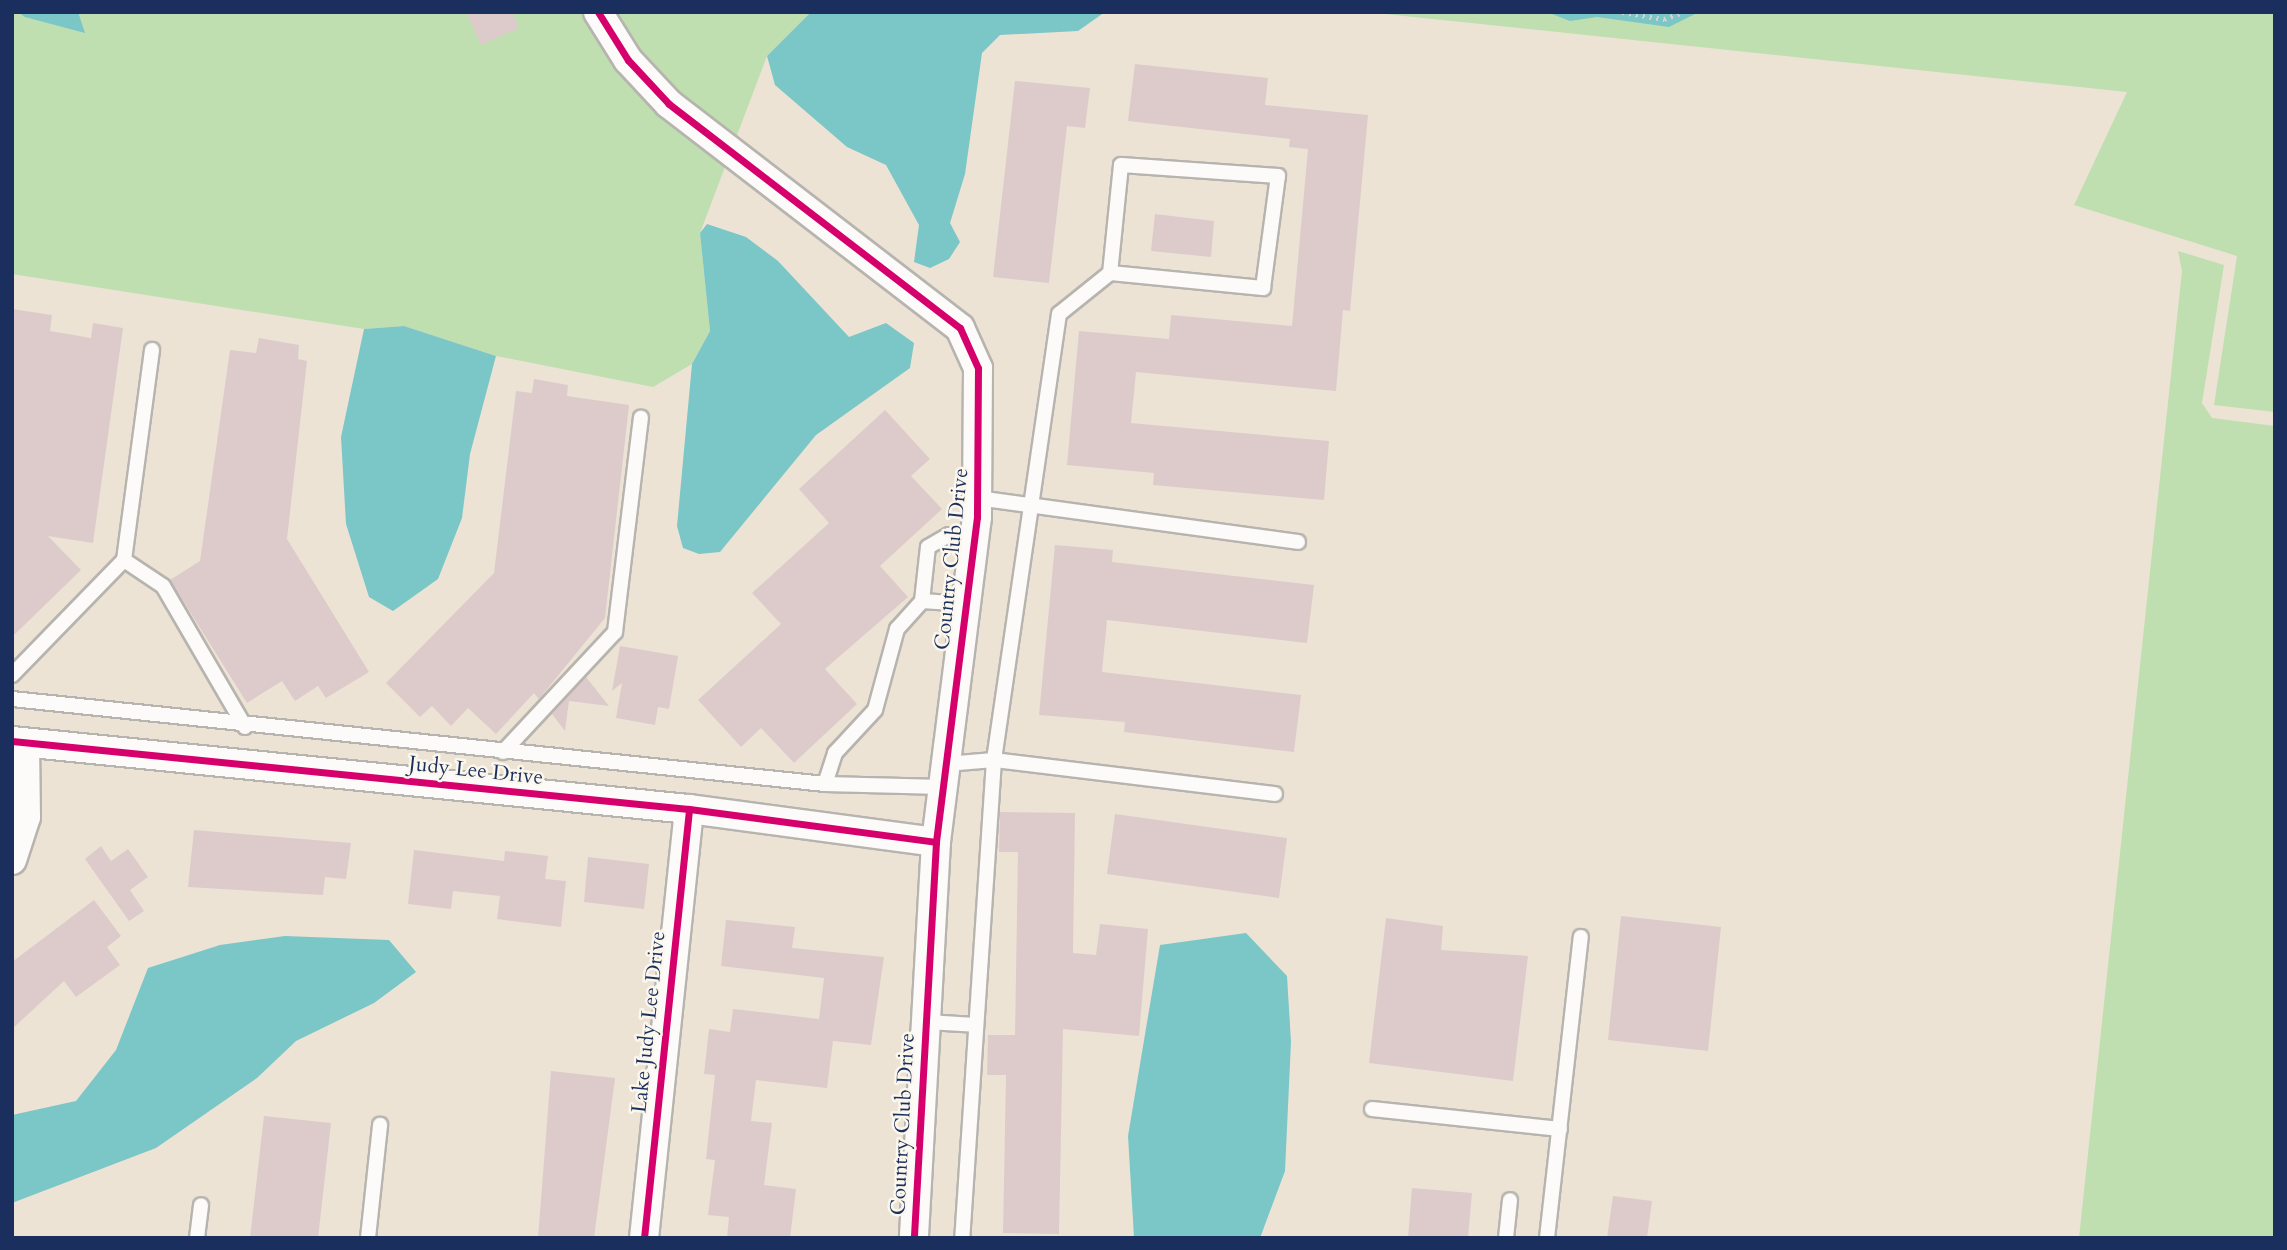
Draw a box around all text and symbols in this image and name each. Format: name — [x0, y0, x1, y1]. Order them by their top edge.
street label: Country Club Drive — [930, 467, 974, 651]
street label: Judy Lee Drive — [408, 751, 544, 791]
street label: Lake Judy Lee Drive — [627, 930, 671, 1114]
street label: Country Club Drive — [886, 1032, 920, 1216]

